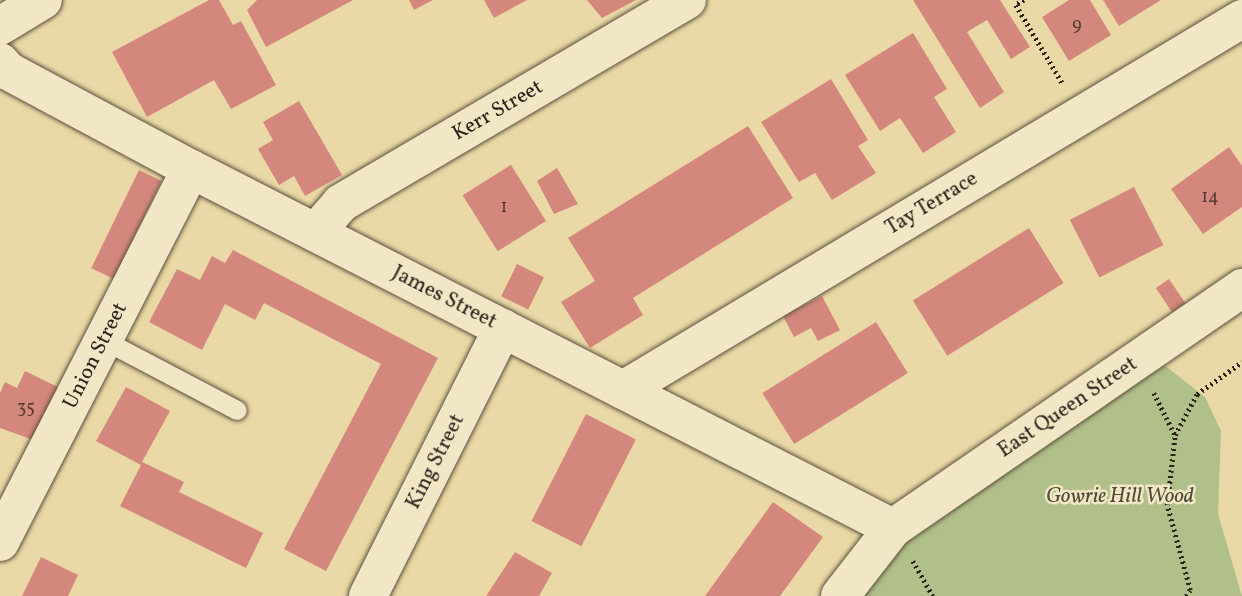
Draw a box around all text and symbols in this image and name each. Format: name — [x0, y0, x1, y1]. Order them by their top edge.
house number: 9 — [1072, 15, 1082, 37]
street label: Kerr Street — [448, 75, 548, 147]
street label: Tay Terrace — [881, 166, 983, 242]
house number: 14 — [1201, 187, 1219, 209]
house number: 1 — [501, 197, 507, 219]
street label: James Street — [387, 261, 501, 335]
street label: Union Street — [58, 299, 134, 413]
street label: East Queen Street — [994, 352, 1142, 464]
house number: 35 — [17, 398, 35, 420]
street label: King Street — [401, 410, 471, 514]
park label: Gowrie Hill Wood — [1046, 484, 1194, 510]

